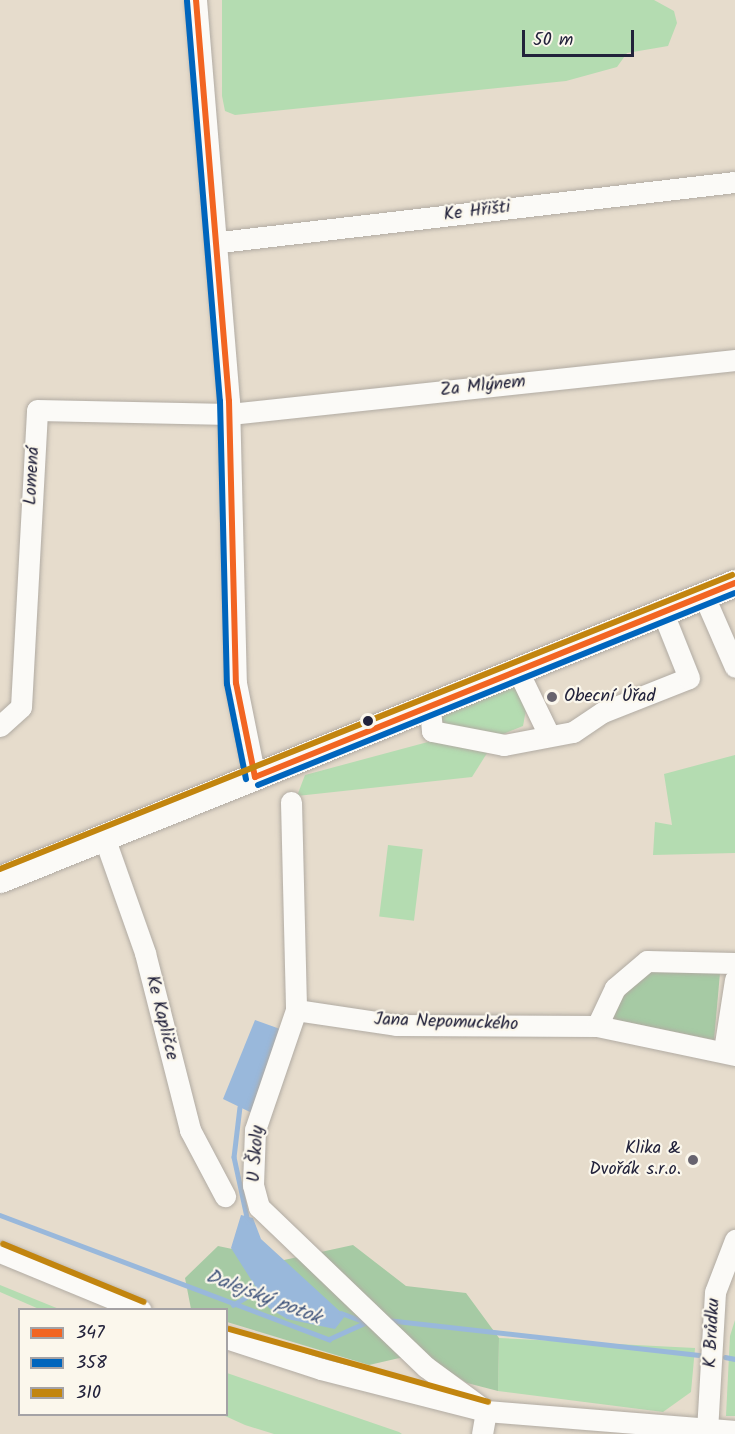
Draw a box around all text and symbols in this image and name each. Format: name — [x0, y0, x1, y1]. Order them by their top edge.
scale bar — [525, 18, 638, 56]
text: 50 m — [533, 26, 573, 55]
street label: Ke Hřišti — [442, 197, 512, 227]
street label: Za Mlýnem — [439, 372, 527, 402]
street label: Lomená — [21, 446, 45, 506]
place label: Obecní Úřad — [564, 686, 655, 708]
marker: Obecní Úřad — [545, 690, 559, 704]
unlabelled marker — [362, 715, 374, 727]
street label: Ke Kapličce — [140, 973, 182, 1063]
street label: Jana Nepomuckého — [374, 1010, 518, 1036]
street label: U Školy — [244, 1125, 270, 1183]
place label: Klika & Dvořák s.r.o. — [589, 1139, 681, 1182]
marker: Klika & Dvořák s.r.o. — [686, 1153, 700, 1167]
water label: Dalejský potok — [202, 1265, 324, 1331]
street label: K Brůdku — [700, 1297, 726, 1369]
legend — [18, 1308, 228, 1416]
text: 347 — [76, 1319, 105, 1348]
text: 358 — [76, 1349, 107, 1378]
text: 310 — [76, 1379, 101, 1408]

